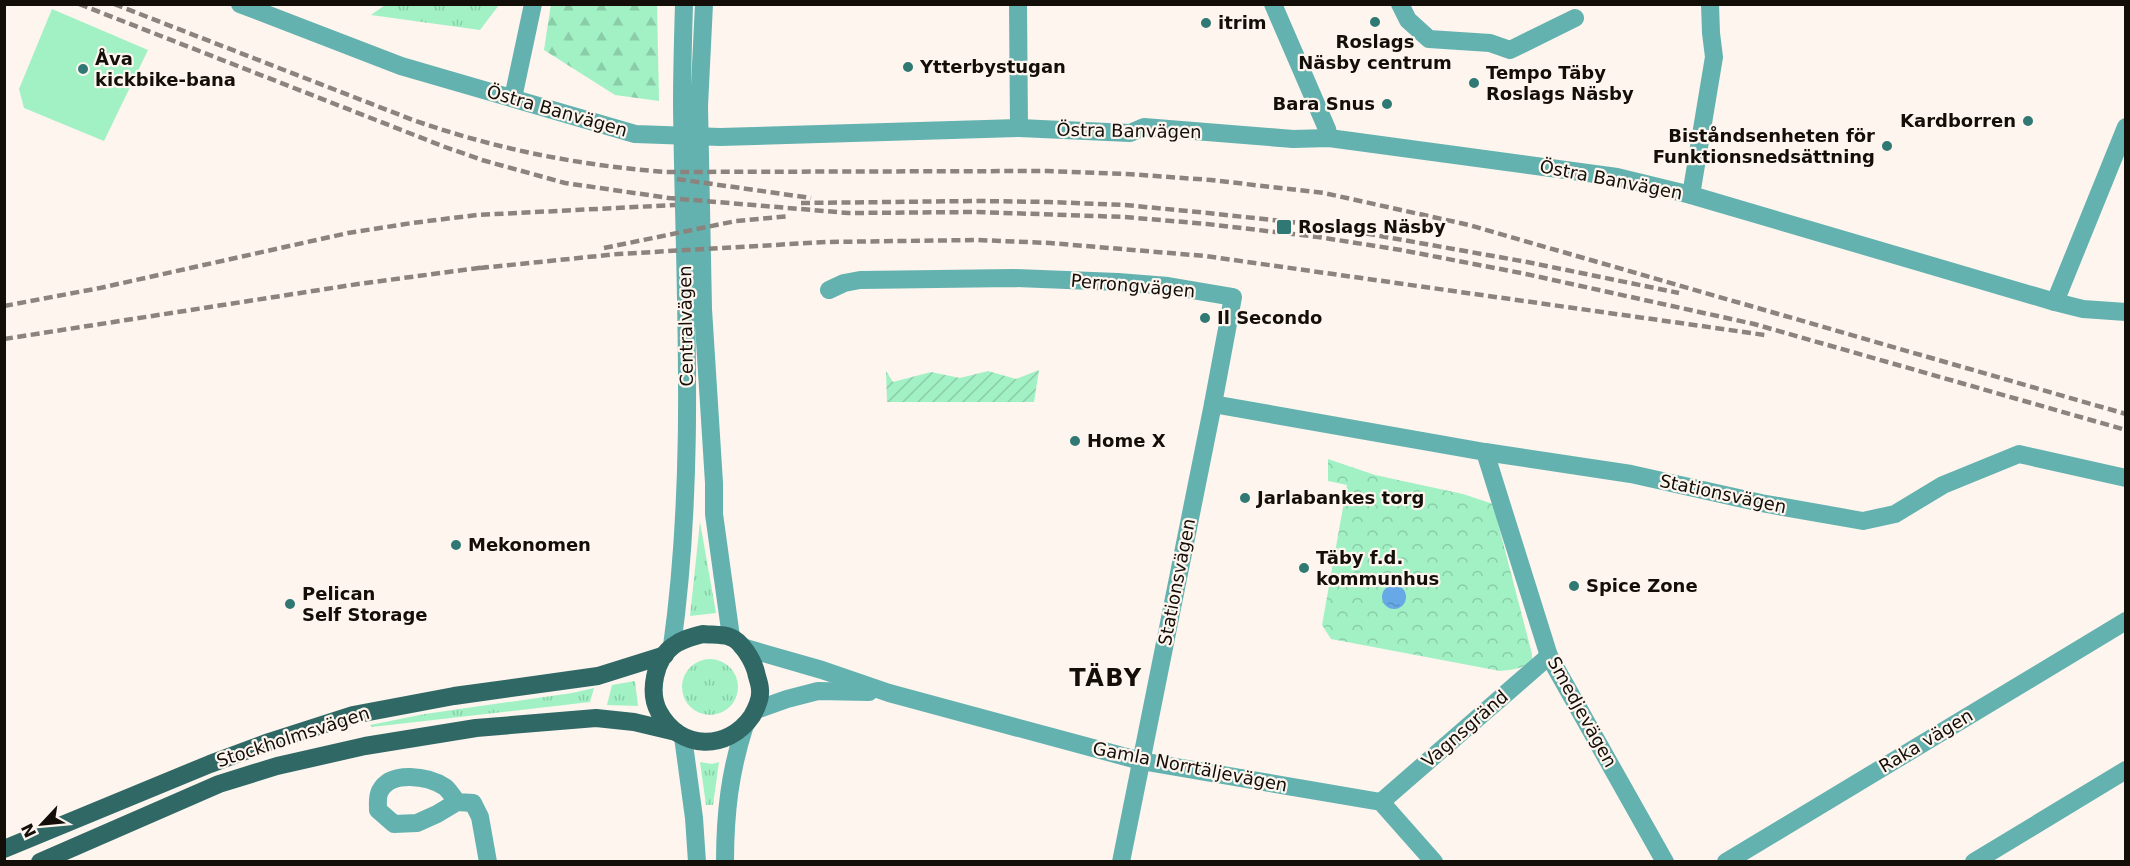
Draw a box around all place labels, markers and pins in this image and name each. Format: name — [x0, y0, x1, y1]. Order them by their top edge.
place label: itrim — [1218, 12, 1267, 33]
marker: Roslags Näsby centrum — [1368, 15, 1382, 29]
marker: itrim — [1199, 16, 1213, 30]
place label: Roslags Näsby centrum — [1298, 31, 1452, 73]
place label: Åva kickbike-bana — [95, 47, 236, 90]
place label: Ytterbystugan — [919, 56, 1066, 77]
marker: Ytterbystugan — [901, 60, 915, 74]
marker: Åva kickbike-bana — [76, 62, 90, 76]
place label: Tempo Täby Roslags Näsby — [1486, 62, 1634, 104]
marker: Tempo Täby Roslags Näsby — [1467, 76, 1481, 90]
place label: Bara Snus — [1273, 93, 1375, 114]
marker: Bara Snus — [1380, 97, 1394, 111]
place label: Kardborren — [1900, 110, 2016, 131]
marker: Kardborren — [2021, 114, 2035, 128]
place label: Biståndsenheten för Funktionsnedsättning — [1653, 125, 1875, 167]
marker: Biståndsenheten för Funktionsnedsättning — [1880, 139, 1894, 153]
place label: Roslags Näsby — [1298, 216, 1446, 237]
marker: Roslags Näsby — [1275, 218, 1293, 236]
place label: Il Secondo — [1217, 307, 1322, 328]
marker: Il Secondo — [1198, 311, 1212, 325]
place label: Home X — [1087, 430, 1166, 451]
marker: Home X — [1068, 434, 1082, 448]
place label: Jarlabankes torg — [1255, 487, 1424, 508]
marker: Jarlabankes torg — [1238, 491, 1252, 505]
place label: Mekonomen — [468, 534, 591, 555]
marker: Mekonomen — [449, 538, 463, 552]
place label: Täby f.d. kommunhus — [1316, 547, 1439, 589]
marker: Täby f.d. kommunhus — [1297, 561, 1311, 575]
place label: Spice Zone — [1586, 575, 1698, 596]
marker: Spice Zone — [1567, 579, 1581, 593]
place label: Pelican Self Storage — [302, 583, 428, 625]
marker: Pelican Self Storage — [283, 597, 297, 611]

